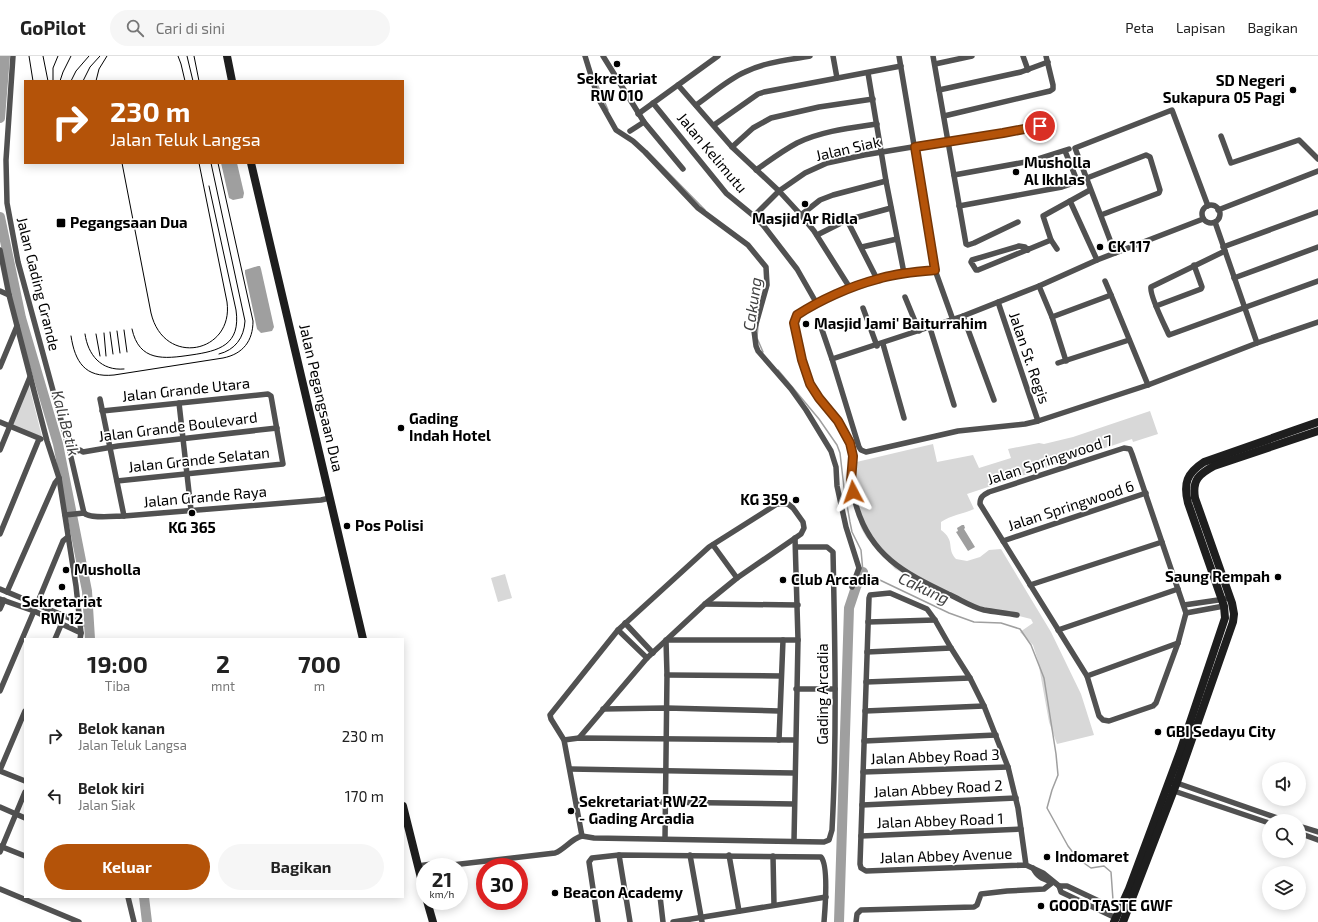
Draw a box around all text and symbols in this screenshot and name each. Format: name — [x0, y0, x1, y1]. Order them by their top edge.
search box — [110, 10, 390, 46]
text: GoPilot — [20, 16, 86, 39]
icon: search — [124, 17, 146, 39]
text: Cari di sini — [156, 19, 225, 37]
text: Peta — [1125, 19, 1154, 36]
text: Lapisan — [1176, 19, 1225, 36]
text: Bagikan — [1247, 19, 1298, 36]
marker: Sekretariat RW 010 — [612, 59, 622, 69]
place label: Sekretariat RW 010 — [577, 69, 657, 104]
place label: SD Negeri Sukapura 05 Pagi — [1163, 71, 1285, 106]
marker: SD Negeri Sukapura 05 Pagi — [1288, 85, 1298, 95]
text: 230 m — [110, 94, 191, 128]
icon: right — [44, 96, 96, 148]
street label: Jalan Kelimutu — [674, 109, 751, 196]
pin — [1023, 109, 1057, 143]
icon: arrive — [1029, 115, 1051, 137]
text: Jalan Teluk Langsa — [110, 128, 261, 150]
street label: Jalan Siak — [814, 132, 882, 164]
place label: Musholla Al Ikhlas — [1024, 153, 1091, 188]
marker: Musholla Al Ikhlas — [1011, 167, 1021, 177]
marker: Masjid Ar Ridla — [800, 199, 810, 209]
place label: Masjid Ar Ridla — [752, 209, 858, 227]
place label: Pegangsaan Dua — [70, 213, 188, 231]
street label: Jalan Gading Grande — [14, 215, 64, 353]
marker: Pegangsaan Dua — [55, 217, 67, 229]
place label: CK 117 — [1108, 237, 1150, 255]
marker: CK 117 — [1095, 242, 1105, 252]
water label: Cakung — [738, 276, 765, 332]
street label: Jalan St. Regis — [1006, 309, 1054, 406]
place label: Masjid Jami' Baiturrahim — [814, 314, 987, 332]
marker: Masjid Jami' Baiturrahim — [801, 319, 811, 329]
street label: Jalan Pegangsaan Dua — [296, 322, 348, 474]
street label: Jalan Grande Utara — [121, 373, 251, 405]
water label: Kali Betik — [49, 388, 84, 458]
street label: Jalan Grande Boulevard — [97, 407, 258, 445]
place label: Gading Indah Hotel — [409, 409, 491, 444]
marker: Gading Indah Hotel — [396, 423, 406, 433]
street label: Jalan Springwood 7 — [985, 430, 1115, 488]
street label: Jalan Grande Selatan — [127, 443, 271, 475]
position arrow — [832, 471, 874, 513]
street label: Jalan Springwood 6 — [1005, 476, 1136, 534]
street label: Jalan Grande Raya — [142, 482, 268, 510]
place label: KG 359 — [740, 490, 788, 508]
marker: KG 359 — [791, 495, 801, 505]
marker: KG 365 — [187, 508, 197, 518]
place label: Pos Polisi — [355, 516, 424, 534]
place label: KG 365 — [168, 518, 216, 536]
marker: Pos Polisi — [342, 521, 352, 531]
place label: Musholla — [74, 560, 141, 578]
marker: Musholla — [61, 565, 71, 575]
place label: Saung Rempah — [1165, 567, 1270, 585]
water label: Cakung — [896, 568, 953, 608]
place label: Club Arcadia — [791, 570, 879, 588]
marker: Saung Rempah — [1273, 572, 1283, 582]
marker: Club Arcadia — [778, 575, 788, 585]
marker: Sekretariat RW 12 — [57, 582, 67, 592]
place label: Sekretariat RW 12 — [22, 592, 102, 627]
street label: Gading Arcadia — [813, 643, 831, 745]
text: 19:00 — [87, 649, 148, 678]
text: 2 — [216, 649, 230, 678]
text: 700 — [298, 649, 341, 678]
text: Tiba — [105, 678, 130, 694]
text: mnt — [211, 678, 235, 694]
text: m — [314, 678, 325, 694]
text: Belok kanan — [78, 719, 165, 737]
place label: GBI Sedayu City — [1166, 722, 1276, 741]
icon: right — [44, 725, 66, 747]
text: 230 m — [342, 727, 384, 745]
marker: GBI Sedayu City — [1153, 727, 1163, 737]
text: Jalan Teluk Langsa — [78, 737, 187, 753]
street label: Jalan Abbey Road 3 — [870, 745, 1000, 767]
map controls — [1262, 762, 1306, 910]
button: sound — [1262, 762, 1306, 806]
street label: Jalan Abbey Road 2 — [873, 776, 1003, 800]
text: Belok kiri — [78, 779, 144, 797]
icon: left — [44, 785, 66, 807]
text: 170 m — [345, 787, 384, 805]
place label: Sekretariat RW 22 - Gading Arcadia — [579, 792, 708, 827]
text: Jalan Siak — [78, 797, 135, 813]
marker: Sekretariat RW 22 - Gading Arcadia — [566, 806, 576, 816]
street label: Jalan Abbey Road 1 — [876, 809, 1004, 831]
button: search — [1262, 814, 1306, 858]
button: Keluar — [44, 844, 210, 890]
button: Bagikan — [218, 844, 384, 890]
street label: Jalan Abbey Avenue — [879, 844, 1013, 866]
place label: Indomaret — [1055, 847, 1129, 865]
marker: Indomaret — [1042, 852, 1052, 862]
speed limit sign: 30 — [476, 858, 528, 910]
button: layers — [1262, 866, 1306, 910]
text: 21 — [432, 867, 452, 891]
place label: Beacon Academy — [563, 883, 684, 902]
text: km/h — [430, 888, 454, 900]
marker: Beacon Academy — [550, 888, 560, 898]
place label: GOOD TASTE GWF — [1049, 896, 1173, 914]
marker: GOOD TASTE GWF — [1036, 901, 1046, 911]

